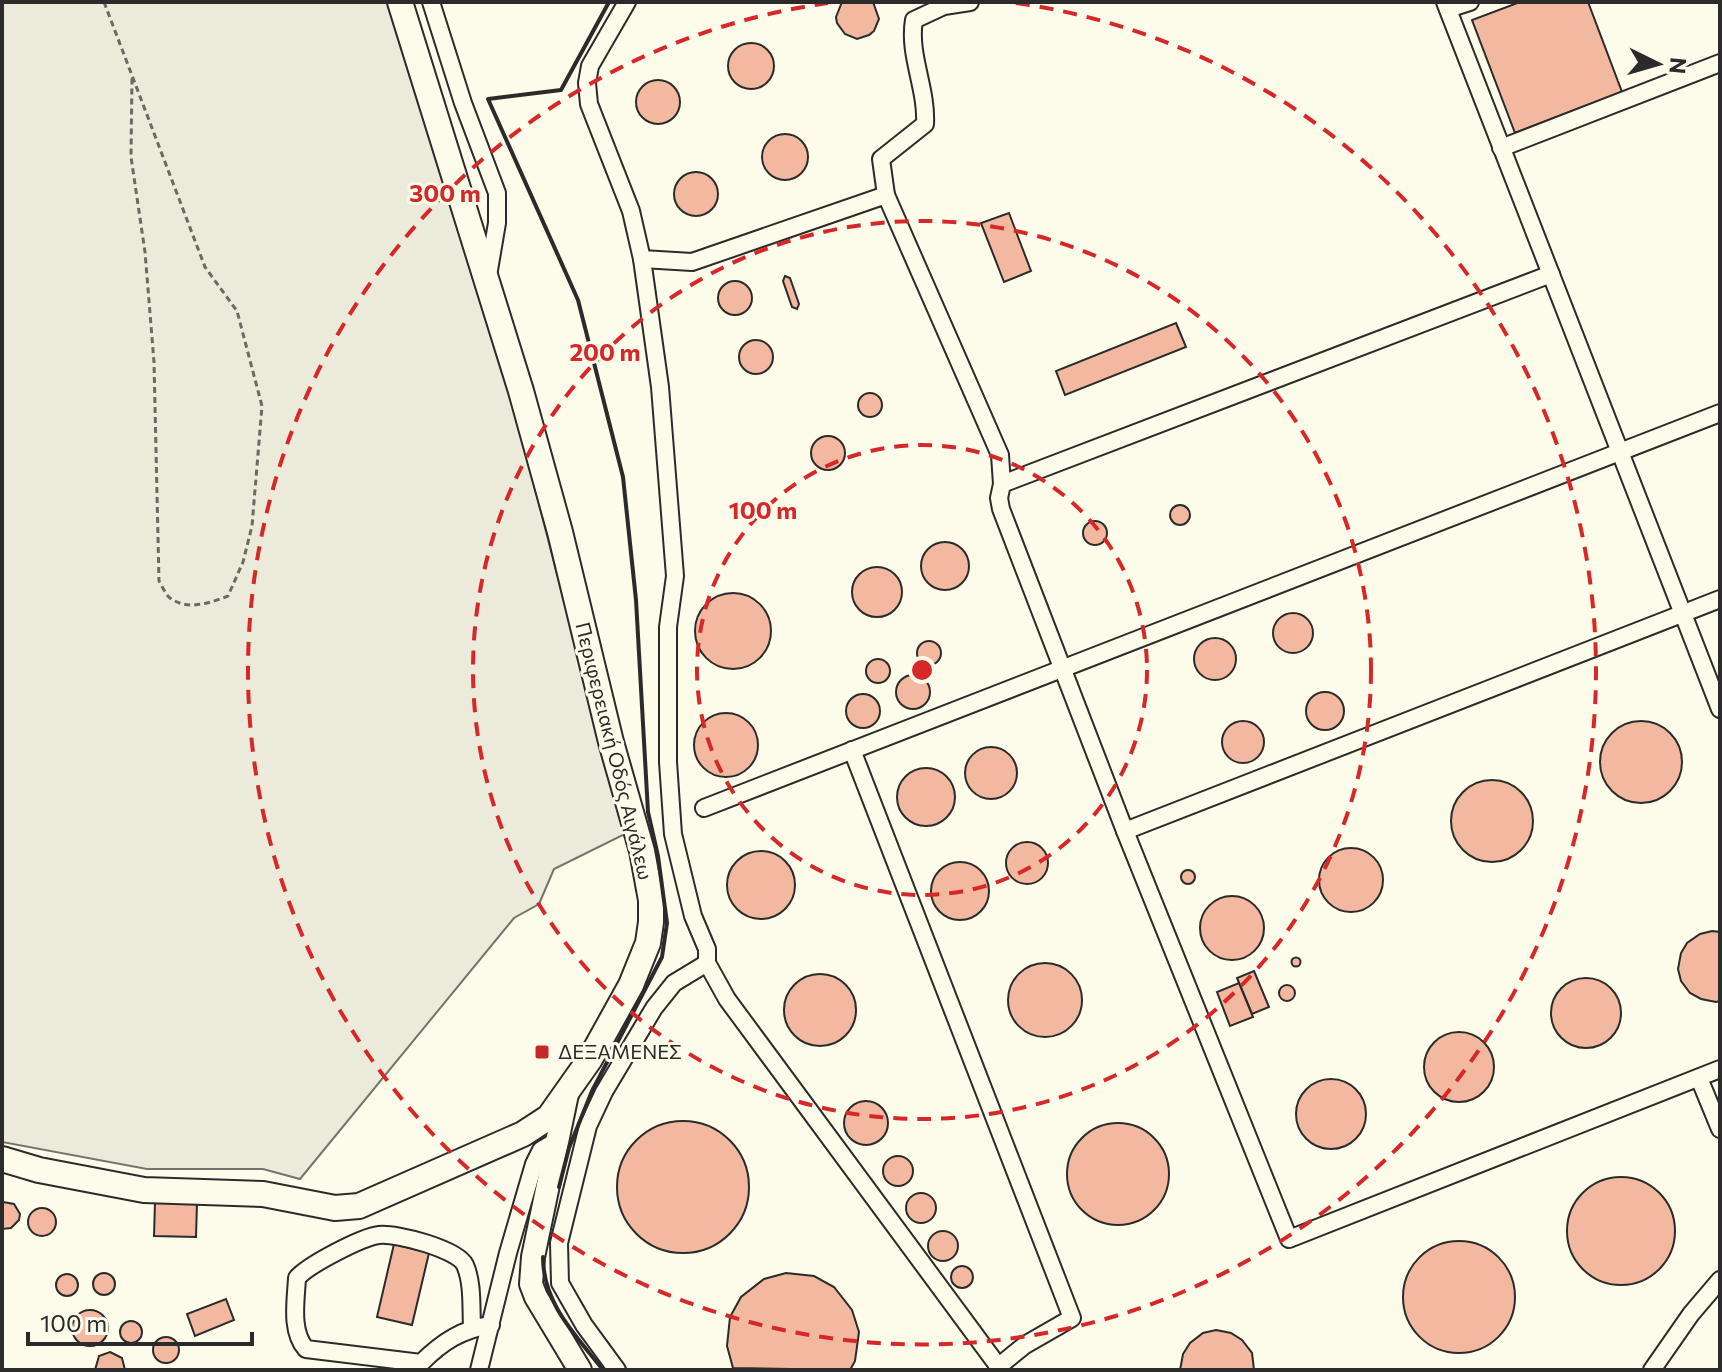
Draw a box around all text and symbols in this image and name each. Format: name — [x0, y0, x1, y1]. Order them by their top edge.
north arrow — [1618, 24, 1698, 104]
text: N — [1664, 56, 1693, 75]
text: 300 m — [409, 178, 481, 207]
text: 200 m — [570, 337, 640, 366]
text: 100 m — [729, 495, 797, 524]
street label: Περιφερειακή Οδός Αιγάλεω — [571, 620, 659, 882]
centre of rings — [908, 656, 936, 684]
place label: ΔΕΞΑΜΕΝΕΣ — [558, 1039, 682, 1063]
marker: ΔΕΞΑΜΕΝΕΣ — [533, 1043, 551, 1061]
scale bar — [28, 1296, 252, 1346]
text: 100 m — [40, 1308, 107, 1337]

